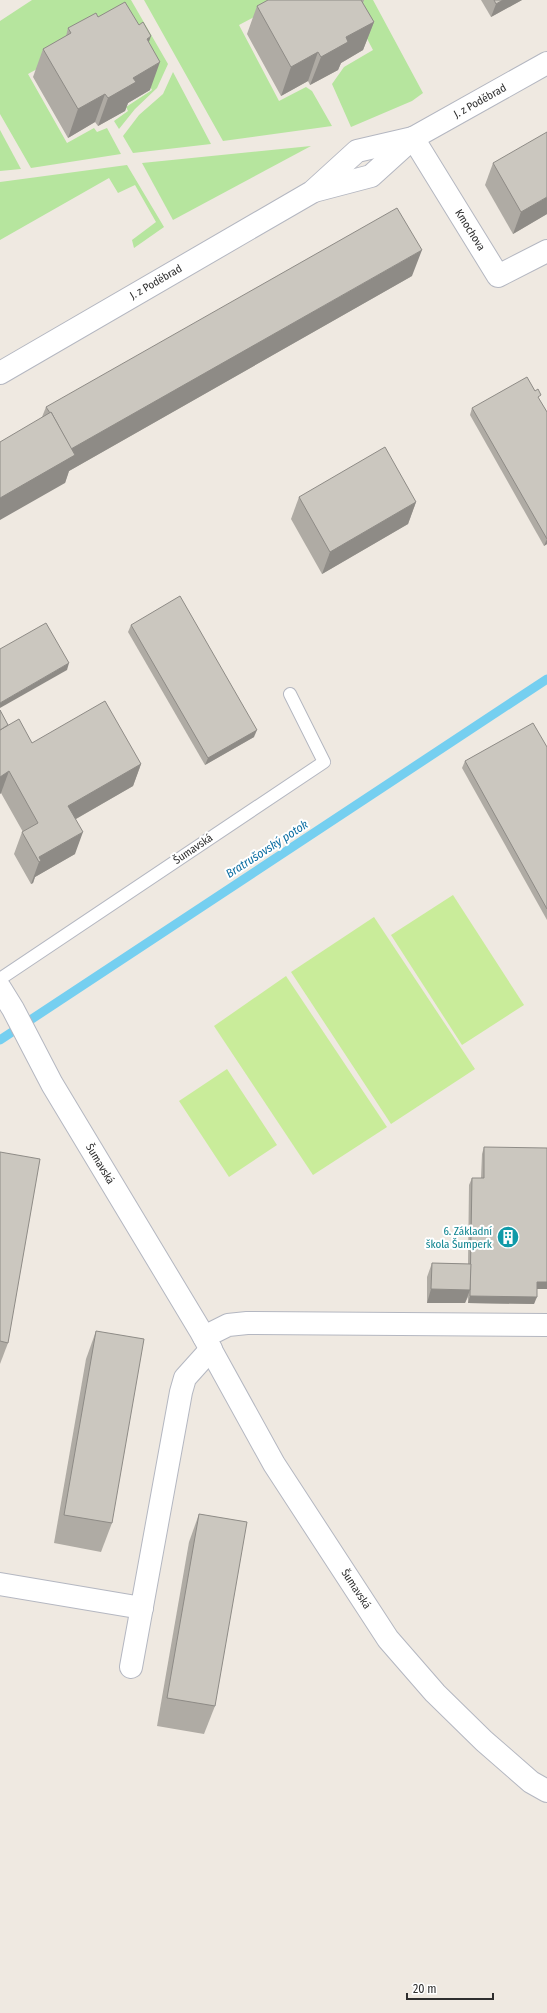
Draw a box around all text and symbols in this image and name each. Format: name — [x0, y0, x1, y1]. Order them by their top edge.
street label: J. z Poděbrad — [451, 81, 509, 121]
street label: Kmochova — [452, 207, 488, 253]
street label: J. z Poděbrad — [128, 262, 184, 302]
water label: Bratrušovský potok — [223, 817, 311, 881]
street label: Šumavská — [170, 830, 215, 867]
street label: Šumavská — [83, 1141, 118, 1187]
building icon: 6. Základní škola Šumperk — [495, 1224, 521, 1250]
place label: 6. Základní škola Šumperk — [426, 1225, 493, 1251]
street label: Šumavská — [338, 1566, 374, 1611]
scale bar — [407, 1975, 493, 2001]
text: 20 m — [413, 1982, 437, 1996]

